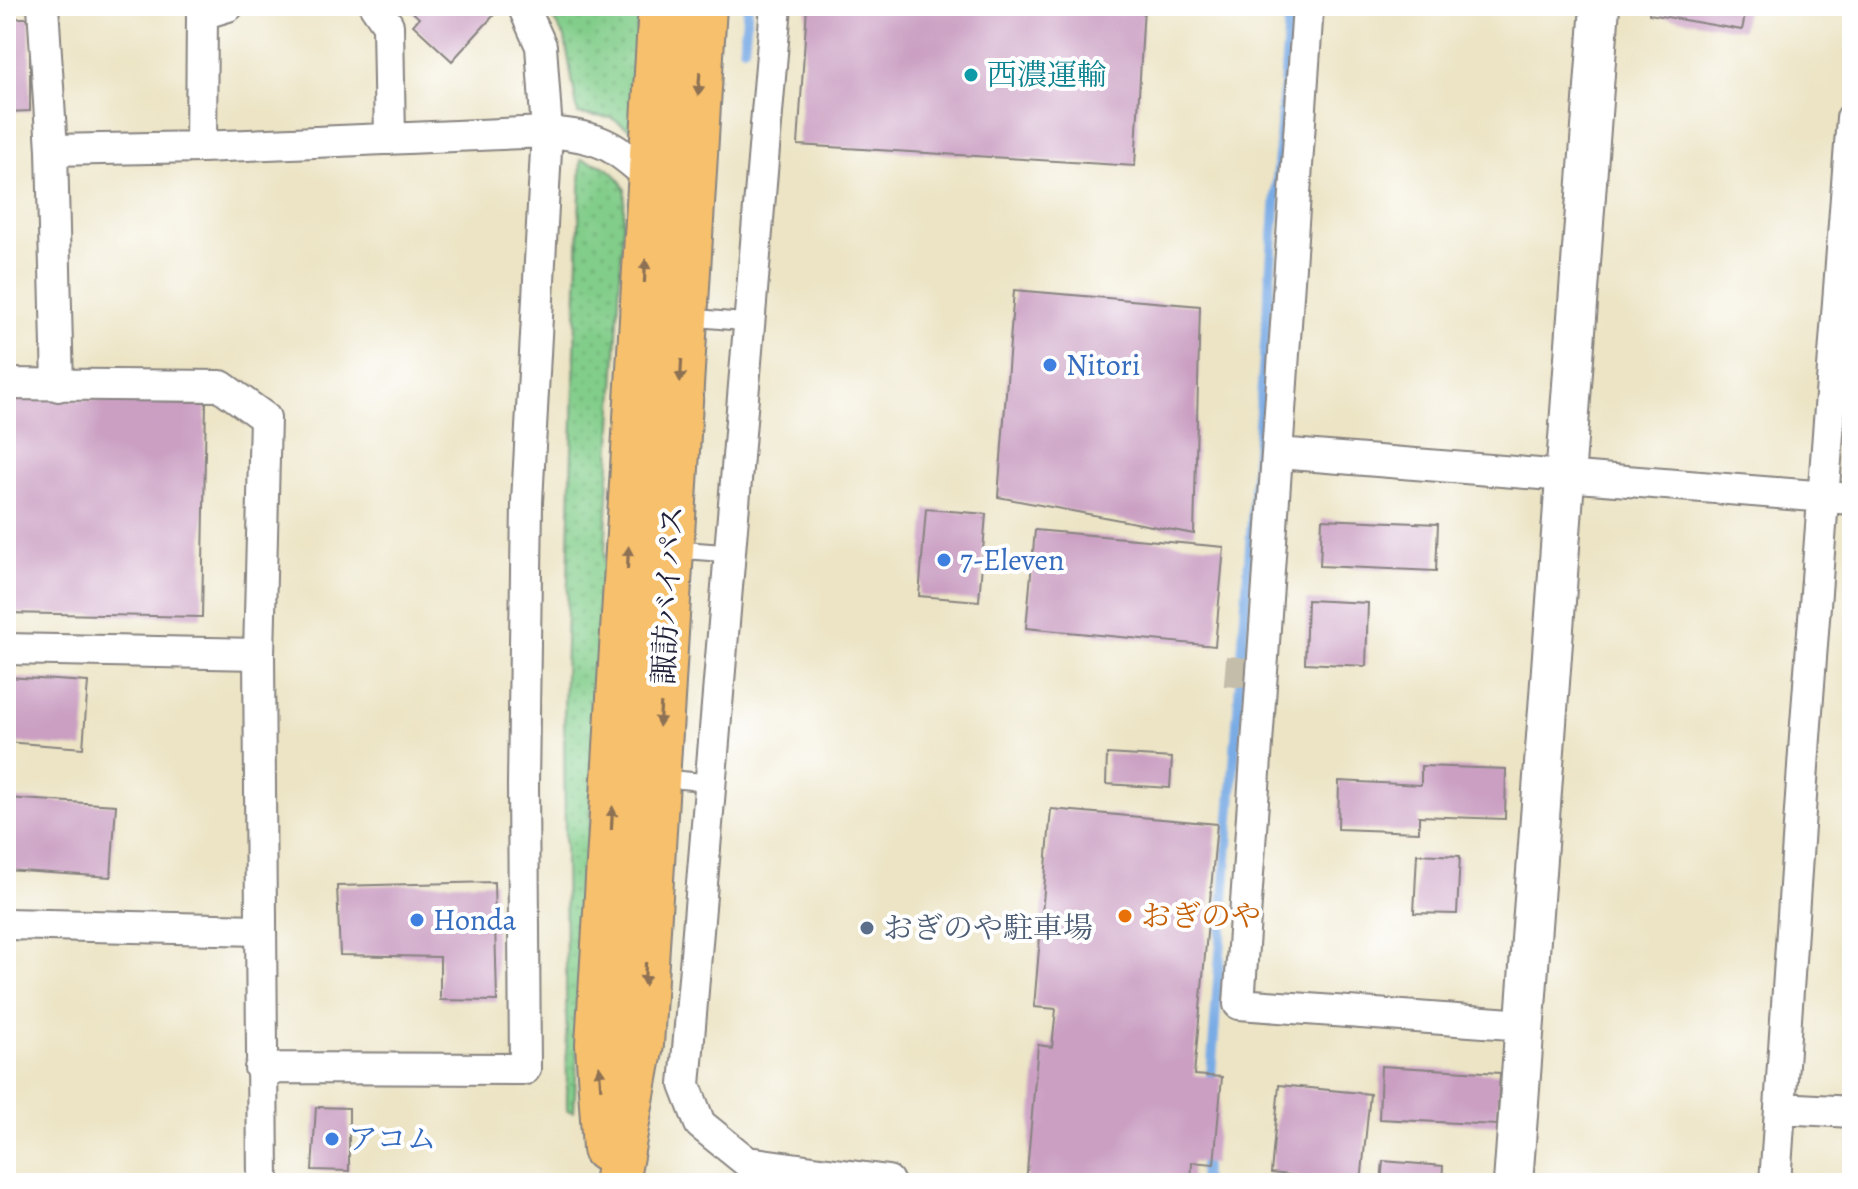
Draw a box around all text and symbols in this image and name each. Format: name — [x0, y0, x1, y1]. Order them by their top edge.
place label: 西濃運輸 — [987, 55, 1107, 95]
marker: 西濃運輸 — [962, 66, 980, 84]
one-way arrow — [692, 72, 705, 97]
one-way arrow — [639, 258, 652, 283]
place label: Nitori — [1066, 345, 1141, 385]
marker: Nitori — [1041, 356, 1059, 374]
one-way arrow — [674, 359, 687, 384]
street label: 諏訪バイパス — [643, 504, 693, 686]
place label: 7-Eleven — [960, 540, 1064, 580]
one-way arrow — [622, 545, 635, 570]
marker: 7-Eleven — [935, 551, 953, 569]
one-way arrow — [653, 703, 666, 728]
one-way arrow — [606, 805, 619, 830]
place label: おぎのや — [1141, 896, 1261, 936]
place label: Honda — [433, 900, 517, 940]
marker: おぎのや — [1116, 907, 1134, 925]
place label: おぎのや駐車場 — [883, 908, 1093, 948]
marker: Honda — [408, 911, 426, 929]
marker: おぎのや駐車場 — [858, 919, 876, 937]
one-way arrow — [638, 962, 651, 987]
one-way arrow — [593, 1064, 606, 1089]
place label: アコム — [348, 1119, 437, 1159]
marker: アコム — [323, 1130, 341, 1148]

